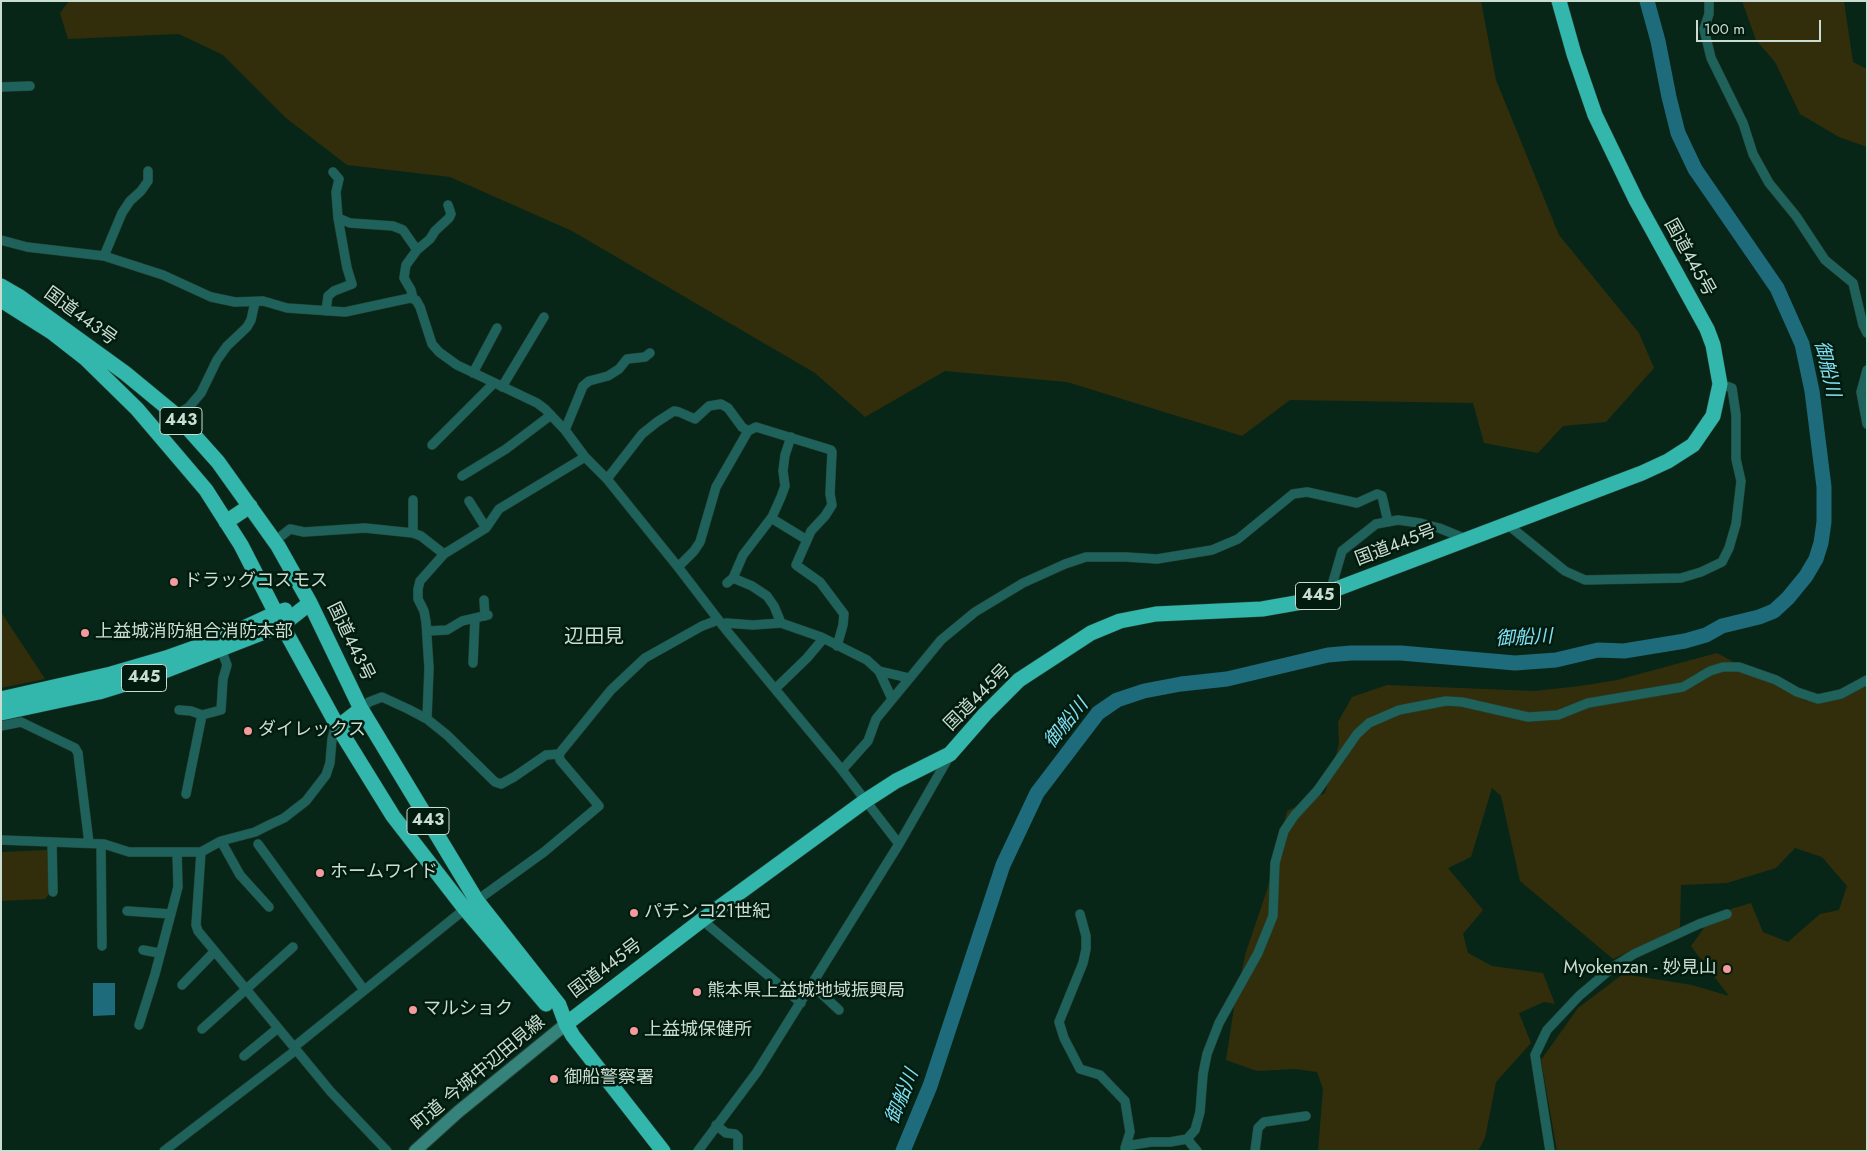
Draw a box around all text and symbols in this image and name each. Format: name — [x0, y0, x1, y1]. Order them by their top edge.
scale bar — [1698, 10, 1823, 42]
text: 100 m — [1704, 18, 1745, 40]
street label: 国道445号 — [1659, 216, 1719, 300]
street label: 国道443号 — [39, 283, 121, 351]
water label: 御船川 — [1808, 339, 1844, 399]
road number: 443 — [160, 408, 202, 434]
street label: 国道445号 — [1352, 521, 1440, 571]
place label: ドラッグコスモス — [184, 571, 328, 593]
marker: ドラッグコスモス — [168, 576, 180, 588]
road number: 445 — [1296, 582, 1340, 610]
street label: 国道443号 — [322, 599, 378, 685]
place label: 上益城消防組合消防本部 — [95, 622, 293, 644]
district label: 辺田見 — [564, 626, 624, 650]
water label: 御船川 — [1495, 626, 1553, 652]
marker: 上益城消防組合消防本部 — [79, 627, 91, 639]
street label: 国道445号 — [940, 660, 1016, 736]
road number: 445 — [122, 664, 166, 691]
water label: 御船川 — [1040, 695, 1094, 753]
place label: ダイレックス — [258, 720, 366, 742]
marker: ダイレックス — [242, 725, 254, 737]
road number: 443 — [407, 808, 449, 834]
place label: ホームワイド — [330, 862, 438, 884]
marker: ホームワイド — [314, 867, 326, 879]
place label: パチンコ21世紀 — [644, 902, 770, 924]
marker: パチンコ21世紀 — [628, 907, 640, 919]
street label: 国道445号 — [566, 935, 646, 1003]
place label: Myokenzan - 妙見山 — [1564, 958, 1717, 980]
marker: Myokenzan - 妙見山 — [1721, 963, 1733, 975]
place label: 熊本県上益城地域振興局 — [707, 981, 905, 1003]
marker: 熊本県上益城地域振興局 — [691, 986, 703, 998]
place label: マルショク — [423, 999, 513, 1021]
marker: マルショク — [407, 1004, 419, 1016]
street label: 町道 今城中辺田見線 — [408, 1012, 550, 1136]
place label: 上益城保健所 — [644, 1020, 752, 1042]
marker: 上益城保健所 — [628, 1025, 640, 1037]
water label: 御船川 — [882, 1066, 924, 1128]
place label: 御船警察署 — [564, 1068, 654, 1090]
marker: 御船警察署 — [548, 1073, 560, 1085]

